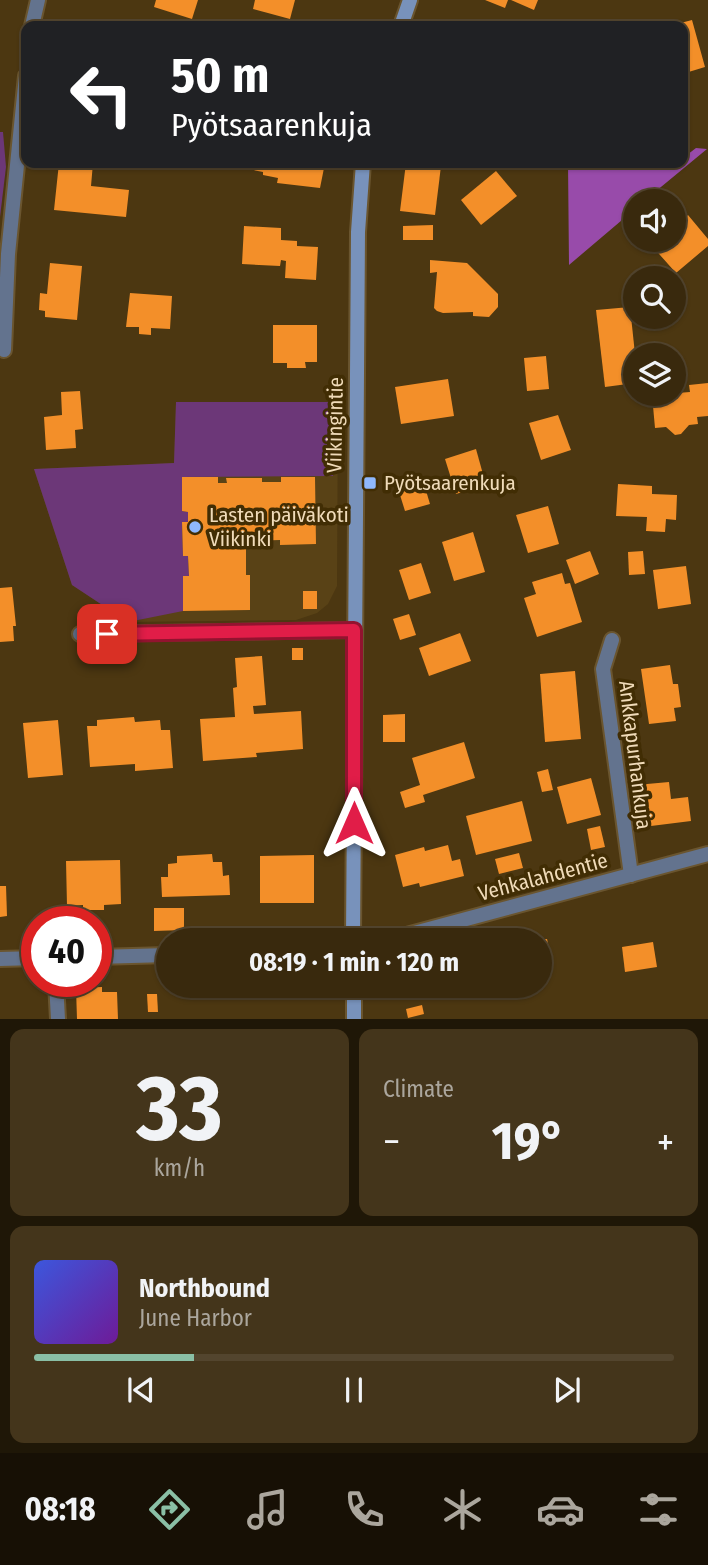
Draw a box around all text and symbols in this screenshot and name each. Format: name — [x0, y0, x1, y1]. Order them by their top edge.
text: 50 m — [171, 46, 269, 105]
icon: left — [56, 49, 147, 140]
text: Pyötsaarenkuja — [171, 106, 372, 144]
map controls — [623, 189, 686, 406]
button: sound — [623, 189, 686, 252]
button: search — [623, 266, 686, 329]
button: layers — [623, 343, 686, 406]
street label: Viikingintie — [321, 377, 349, 473]
place label: Pyötsaarenkuja — [384, 470, 516, 496]
marker: Pyötsaarenkuja — [362, 475, 378, 491]
place label: Lasten päiväkoti Viikinki — [209, 502, 349, 552]
marker: Lasten päiväkoti Viikinki — [187, 519, 203, 535]
pin — [77, 604, 137, 664]
icon: arrive — [88, 615, 126, 653]
street label: Ankkapurhankuja — [613, 679, 657, 831]
position arrow — [317, 786, 391, 860]
street label: Vehkalahdentie — [475, 847, 611, 907]
speed limit sign: 40 — [21, 906, 112, 997]
text: 08:19 · 1 min · 120 m — [249, 947, 459, 978]
text: 33 — [136, 1054, 223, 1163]
text: Climate — [383, 1075, 454, 1103]
text: 19° — [492, 1110, 565, 1173]
text: − — [383, 1119, 400, 1165]
text: + — [657, 1119, 674, 1165]
text: km/h — [154, 1154, 205, 1182]
text: Northbound — [139, 1273, 270, 1304]
text: June Harbor — [139, 1304, 252, 1332]
icon: previous — [122, 1371, 160, 1409]
icon: pause — [335, 1371, 373, 1409]
icon: next — [548, 1371, 586, 1409]
icon: directions — [145, 1485, 194, 1534]
icon: music — [243, 1485, 292, 1534]
icon: phone — [340, 1485, 389, 1534]
icon: climate — [438, 1485, 487, 1534]
icon: car — [536, 1485, 585, 1534]
icon: filters — [634, 1485, 683, 1534]
text: 08:18 — [24, 1490, 96, 1528]

